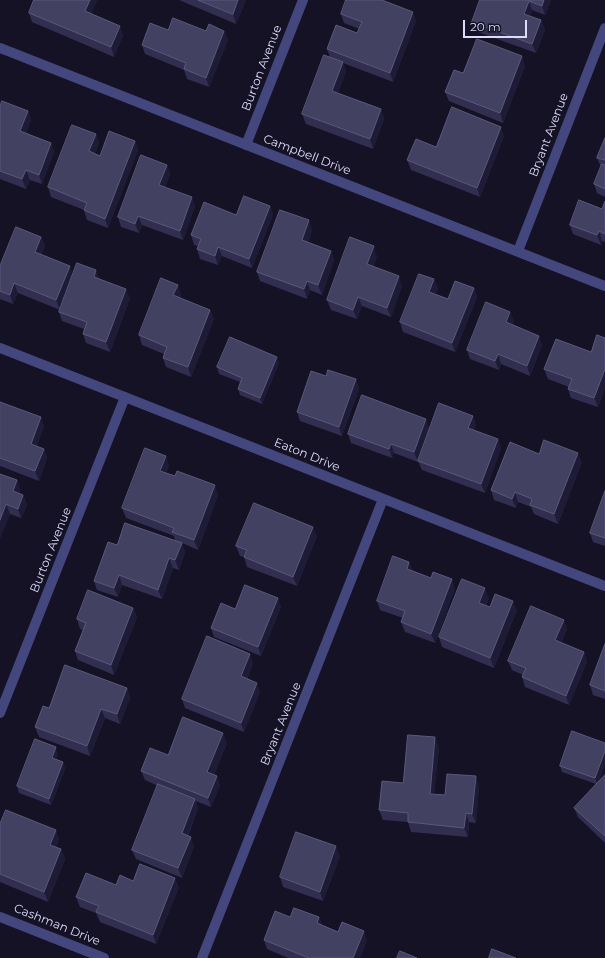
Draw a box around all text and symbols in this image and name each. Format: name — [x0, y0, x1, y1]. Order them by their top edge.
scale bar — [465, 12, 529, 38]
text: 20 m — [470, 19, 501, 34]
street label: Burton Avenue — [239, 23, 285, 113]
street label: Bryant Avenue — [526, 91, 572, 179]
street label: Campbell Drive — [261, 132, 353, 178]
street label: Eaton Drive — [272, 435, 342, 475]
street label: Burton Avenue — [27, 505, 75, 595]
street label: Bryant Avenue — [258, 680, 304, 768]
street label: Cashman Drive — [12, 901, 102, 949]

